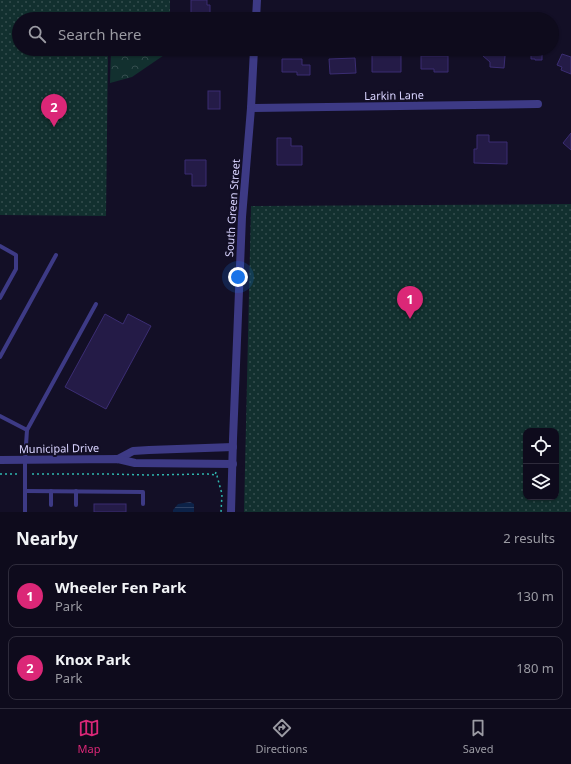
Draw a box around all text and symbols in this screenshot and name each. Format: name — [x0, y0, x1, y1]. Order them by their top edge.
search box — [12, 12, 559, 56]
icon: search — [26, 23, 48, 45]
text: Search here — [58, 24, 141, 44]
street label: Larkin Lane — [364, 87, 424, 103]
pin: 2 — [41, 94, 67, 127]
street label: South Green Street — [221, 158, 243, 258]
your location — [228, 267, 248, 287]
pin: 1 — [397, 286, 423, 319]
map controls — [523, 428, 559, 500]
button: locate — [523, 428, 559, 464]
street label: Municipal Drive — [19, 440, 99, 456]
button: layers — [523, 464, 559, 500]
text: Nearby — [16, 527, 78, 550]
text: 2 results — [503, 529, 555, 547]
text: Wheeler Fen Park — [55, 577, 186, 597]
text: 1 — [26, 587, 34, 605]
text: 130 m — [516, 587, 554, 605]
text: Park — [55, 597, 82, 615]
text: Knox Park — [55, 649, 131, 669]
text: 2 — [26, 659, 34, 677]
text: 180 m — [516, 659, 554, 677]
text: Park — [55, 669, 82, 687]
tab: Map — [78, 717, 100, 756]
tab: Directions — [255, 717, 308, 756]
tab: Saved — [463, 717, 493, 756]

